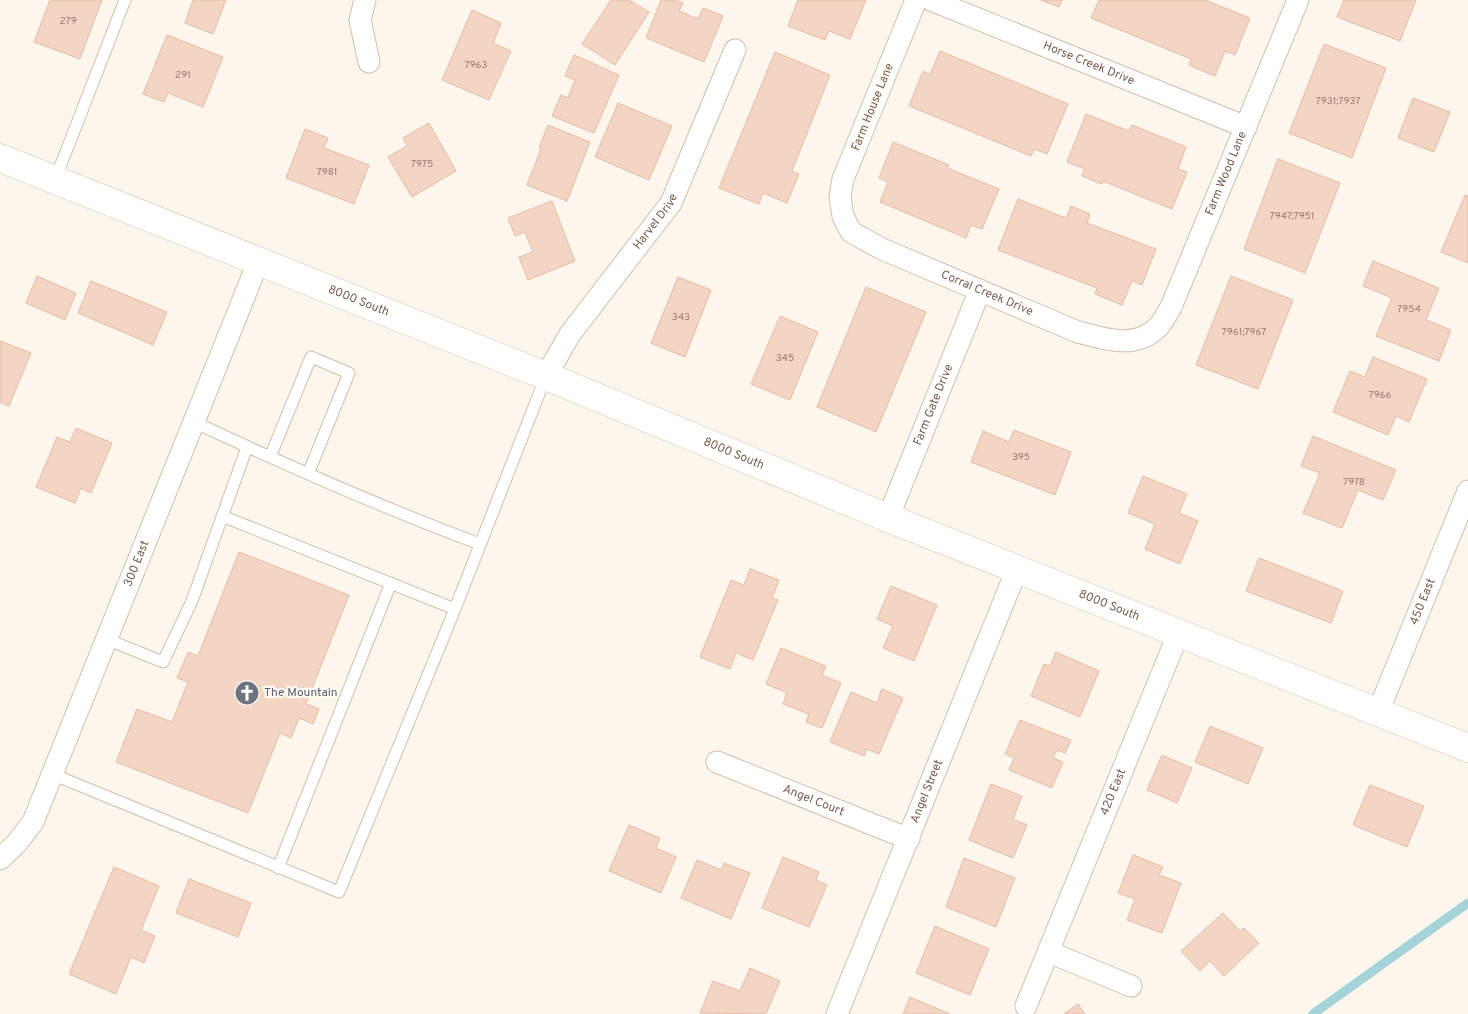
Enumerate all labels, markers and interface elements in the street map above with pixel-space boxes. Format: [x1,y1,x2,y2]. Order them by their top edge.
house number: 279 [59,15,77,28]
street label: Horse Creek Drive [1040,38,1137,89]
house number: 7963 [464,59,488,72]
street label: Farm House Lane [848,61,898,153]
house number: 291 [175,69,191,82]
house number: 7931;7937 [1315,95,1361,108]
street label: Farm Wood Lane [1202,129,1251,218]
house number: 7975 [411,158,433,171]
house number: 7981 [316,166,338,179]
street label: Harvel Drive [630,191,682,253]
house number: 7947;7951 [1269,210,1315,223]
street label: Corral Creek Drive [938,267,1036,320]
street label: 8000 South [326,282,391,321]
house number: 7954 [1397,303,1421,316]
house number: 343 [672,311,690,324]
house number: 7961;7967 [1222,326,1266,339]
house number: 345 [776,352,794,365]
street label: Farm Gate Drive [910,362,957,448]
house number: 7966 [1368,389,1392,402]
street label: 8000 South [701,434,766,474]
house number: 395 [1012,451,1030,464]
house number: 7978 [1343,476,1365,489]
street label: 300 East [120,538,153,589]
street label: 450 East [1406,576,1440,627]
street label: 8000 South [1076,586,1142,625]
church icon: The Mountain [234,680,260,706]
place label: The Mountain [264,685,338,701]
street label: Angel Street [907,757,947,826]
street label: 420 East [1097,767,1130,818]
street label: Angel Court [780,781,847,820]

